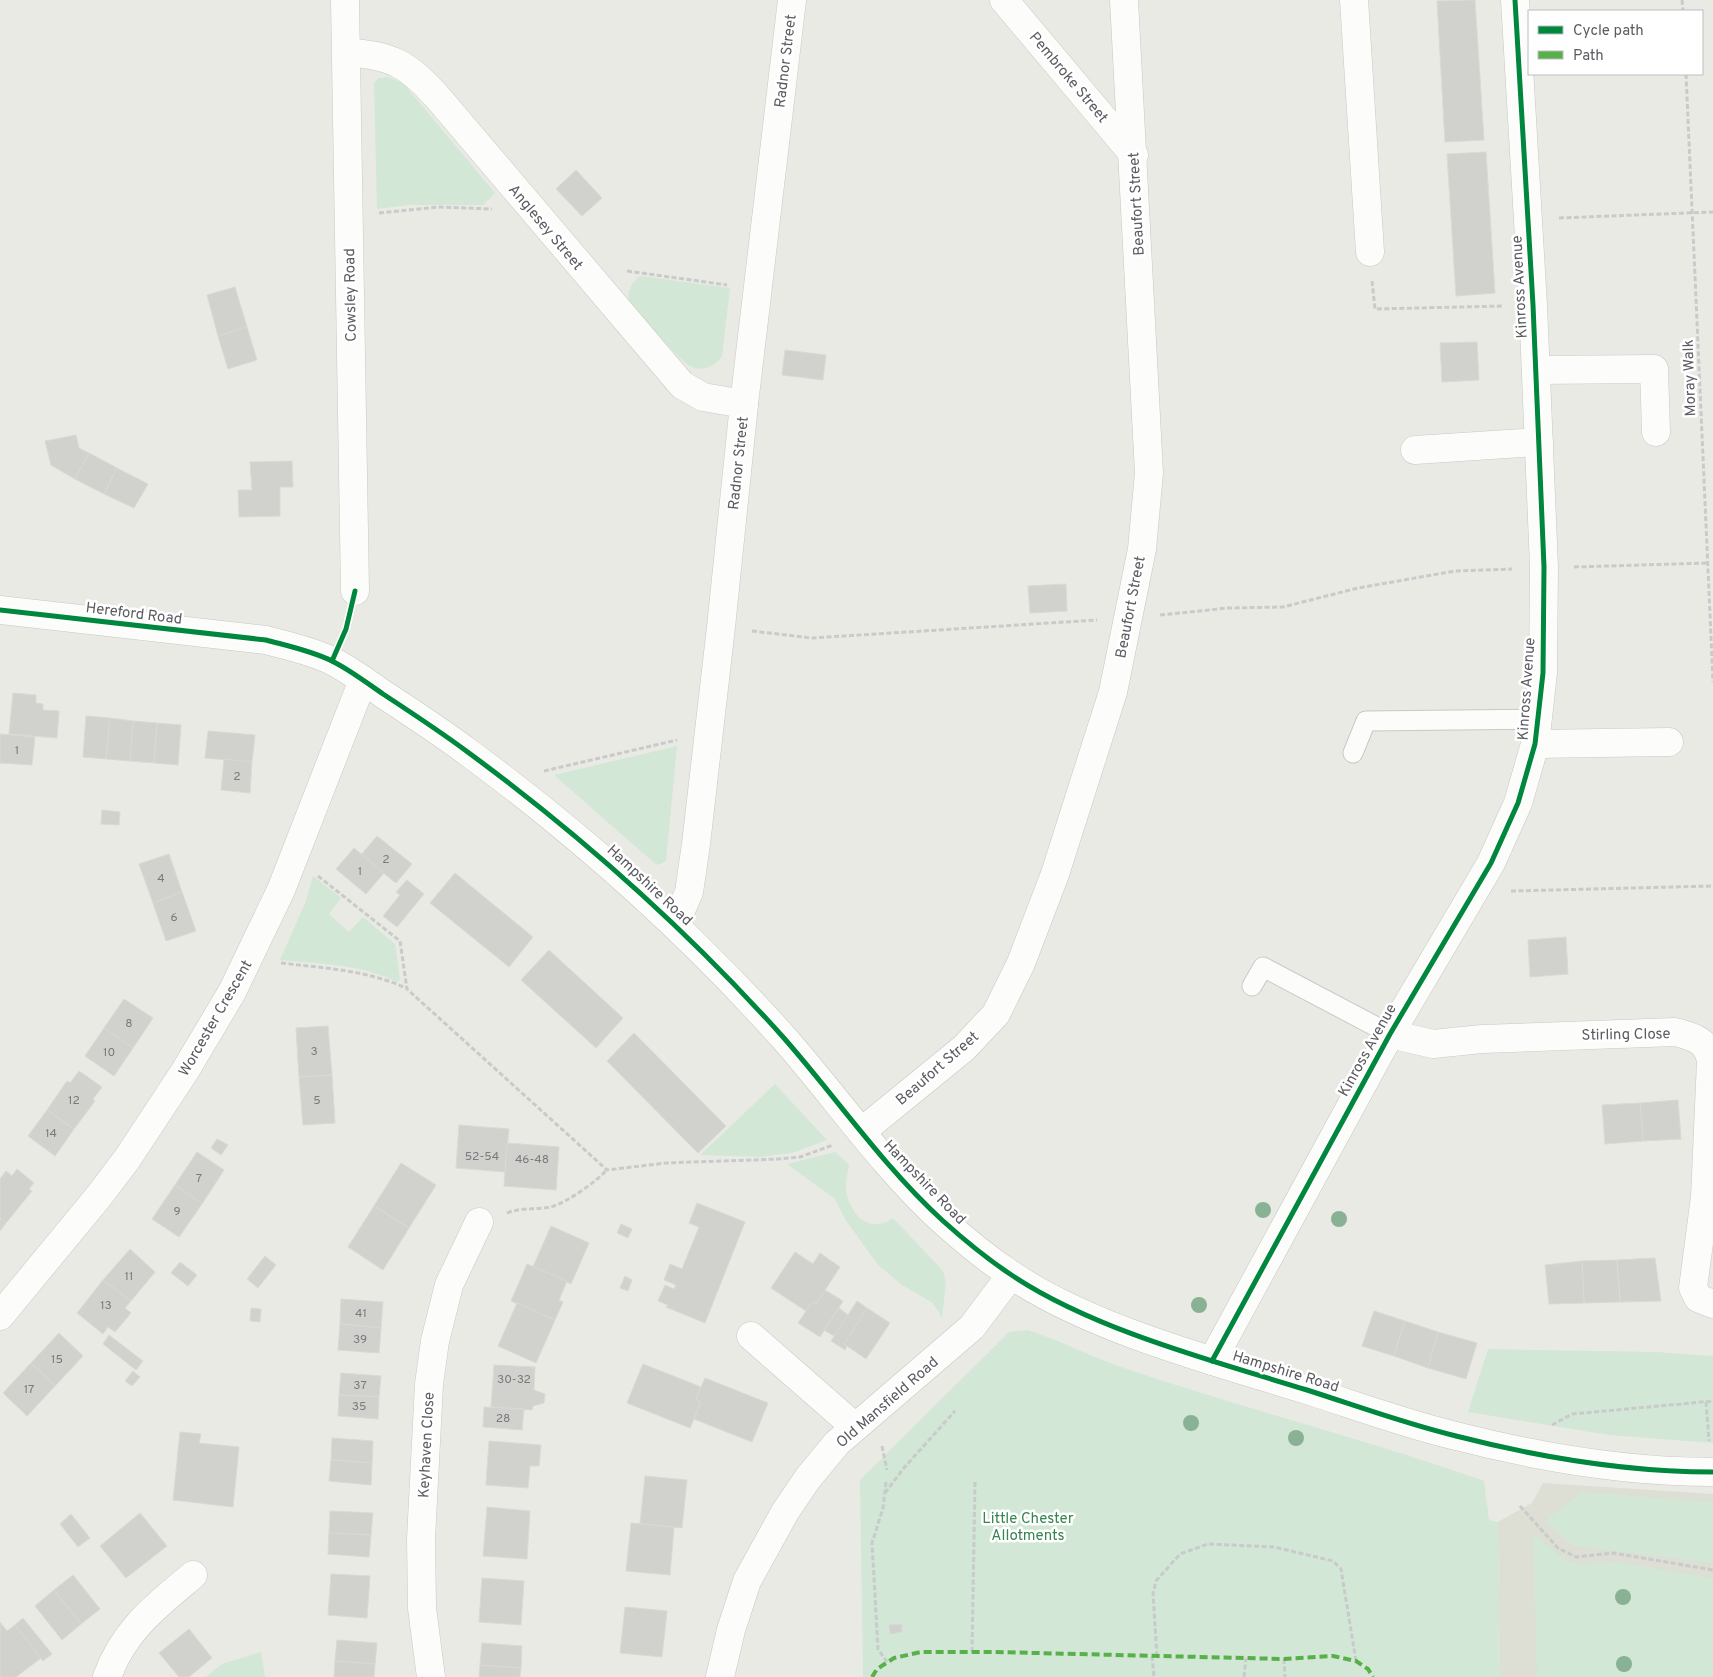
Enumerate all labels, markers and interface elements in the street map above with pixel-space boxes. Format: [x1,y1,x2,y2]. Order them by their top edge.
legend [1528,10,1703,75]
street label: Radnor Street [771,13,802,109]
text: Cycle path [1573,22,1644,41]
street label: Pembroke Street [1024,29,1111,127]
text: Path [1573,47,1604,66]
street label: Beaufort Street [1125,152,1150,256]
street label: Anglesey Street [503,181,586,275]
street label: Kinross Avenue [1508,235,1533,339]
street label: Cowsley Road [341,248,362,342]
street label: Moray Walk [1680,339,1701,417]
street label: Radnor Street [725,415,754,511]
street label: Beaufort Street [1112,555,1151,660]
street label: Hereford Road [84,599,183,630]
street label: Kinross Avenue [1514,637,1541,741]
house number: 1 [15,743,19,759]
house number: 2 [233,769,241,785]
street label: Hampshire Road [602,841,696,931]
house number: 2 [382,852,390,868]
house number: 1 [358,864,362,880]
house number: 4 [157,871,165,887]
house number: 6 [170,910,178,926]
street label: Worcester Crescent [175,957,257,1080]
street label: Kinross Avenue [1335,1001,1402,1100]
house number: 8 [125,1016,133,1032]
street label: Stirling Close [1581,1025,1671,1046]
street label: Beaufort Street [893,1028,983,1110]
house number: 3 [310,1044,318,1060]
house number: 10 [103,1045,115,1061]
house number: 12 [68,1093,80,1109]
house number: 5 [313,1093,321,1109]
house number: 14 [45,1126,57,1142]
street label: Hampshire Road [879,1137,969,1229]
house number: 52-54 [465,1149,499,1165]
house number: 46-48 [515,1152,549,1168]
house number: 7 [196,1171,202,1187]
house number: 9 [173,1204,181,1220]
house number: 11 [125,1269,133,1285]
house number: 13 [100,1298,112,1314]
house number: 41 [355,1306,367,1322]
house number: 39 [353,1332,367,1348]
street label: Hampshire Road [1230,1347,1341,1398]
house number: 15 [51,1352,63,1368]
street label: Old Mansfield Road [833,1354,943,1453]
house number: 30-32 [497,1372,531,1388]
house number: 37 [353,1378,367,1394]
house number: 17 [24,1382,34,1398]
street label: Keyhaven Close [415,1392,440,1499]
house number: 35 [352,1399,366,1415]
house number: 28 [496,1411,510,1427]
park label: Little Chester Allotments [982,1510,1074,1546]

